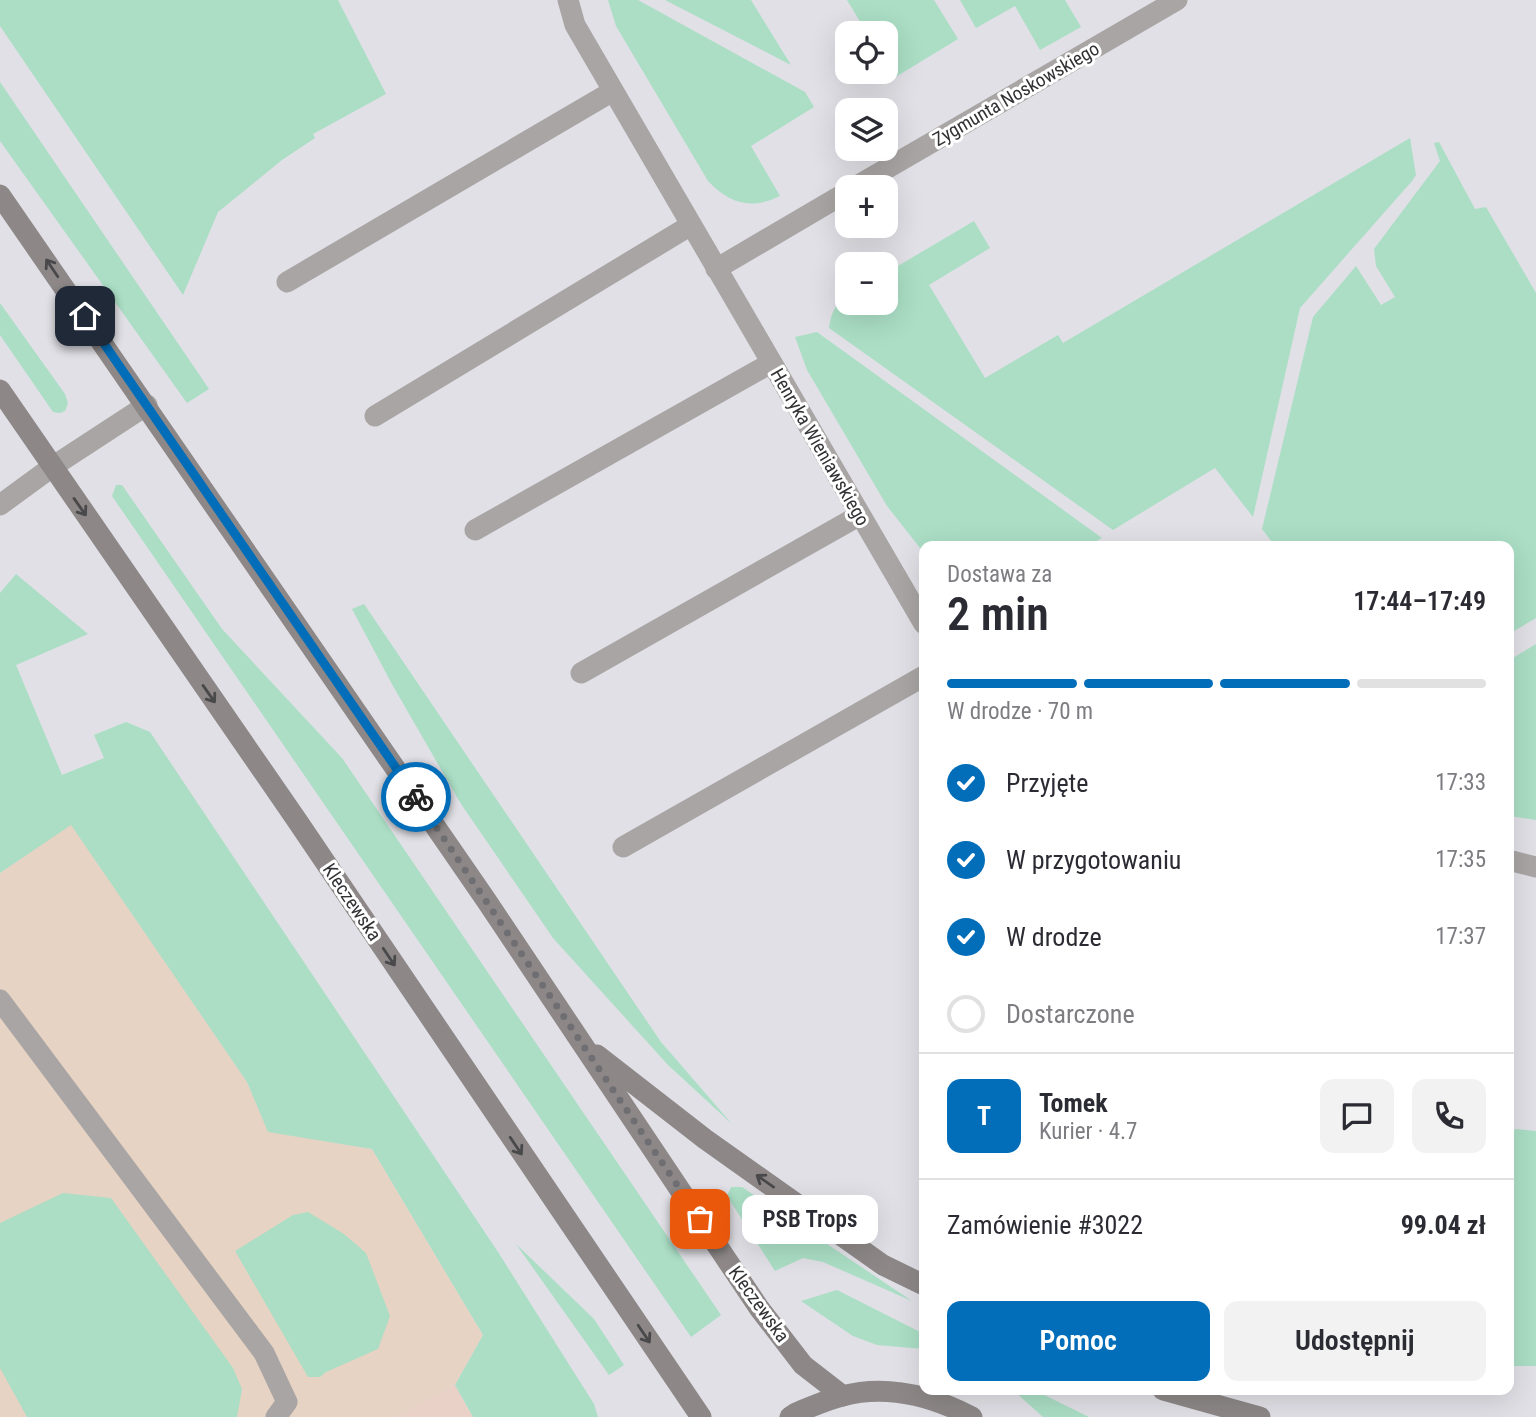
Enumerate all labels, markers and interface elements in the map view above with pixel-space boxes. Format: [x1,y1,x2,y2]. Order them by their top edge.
map controls [835,21,898,315]
button: locate [835,21,898,84]
street label: Zygmunta Noskowskiego [929,37,1103,151]
button: layers [835,98,898,161]
button: + [835,175,898,238]
button: − [835,252,898,315]
one-way arrow [45,259,60,278]
pin [55,286,115,346]
icon: home [66,297,104,335]
street label: Henryka Wieniawskiego [766,364,874,530]
one-way arrow [73,497,87,516]
text: Dostawa za [947,561,1052,588]
text: 17:44–17:49 [1353,586,1486,616]
text: 2 min [947,587,1049,641]
one-way arrow [202,684,216,703]
text: W drodze · 70 m [947,698,1093,725]
courier [381,762,451,832]
icon: check [947,764,985,802]
text: Przyjęte [1006,768,1088,798]
text: 17:33 [1435,769,1486,796]
icon: bike [397,778,435,816]
icon: check [947,841,985,879]
text: W przygotowaniu [1006,845,1181,875]
text: 17:35 [1435,846,1486,873]
street label: Kleczewska [318,859,386,945]
icon: check [947,918,985,956]
text: W drodze [1006,922,1102,952]
text: 17:37 [1435,923,1486,950]
one-way arrow [382,947,396,966]
text: Dostarczone [1006,999,1135,1029]
button: chat [1320,1079,1394,1153]
button: phone [1412,1079,1486,1153]
text: Tomek [1039,1088,1108,1118]
text: T [977,1101,991,1131]
text: Kurier · 4.7 [1039,1118,1137,1145]
one-way arrow [509,1136,523,1155]
one-way arrow [755,1174,775,1188]
pin [670,1189,730,1249]
callout: PSB Trops [742,1194,878,1244]
icon: bag [681,1200,719,1238]
text: PSB Trops [763,1206,857,1233]
text: Zamówienie #3022 [947,1210,1143,1240]
text: 99.04 zł [1401,1210,1486,1240]
street label: Kleczewska [724,1262,794,1346]
button: Pomoc [947,1301,1210,1381]
button: Udostępnij [1224,1301,1486,1381]
one-way arrow [637,1324,651,1343]

